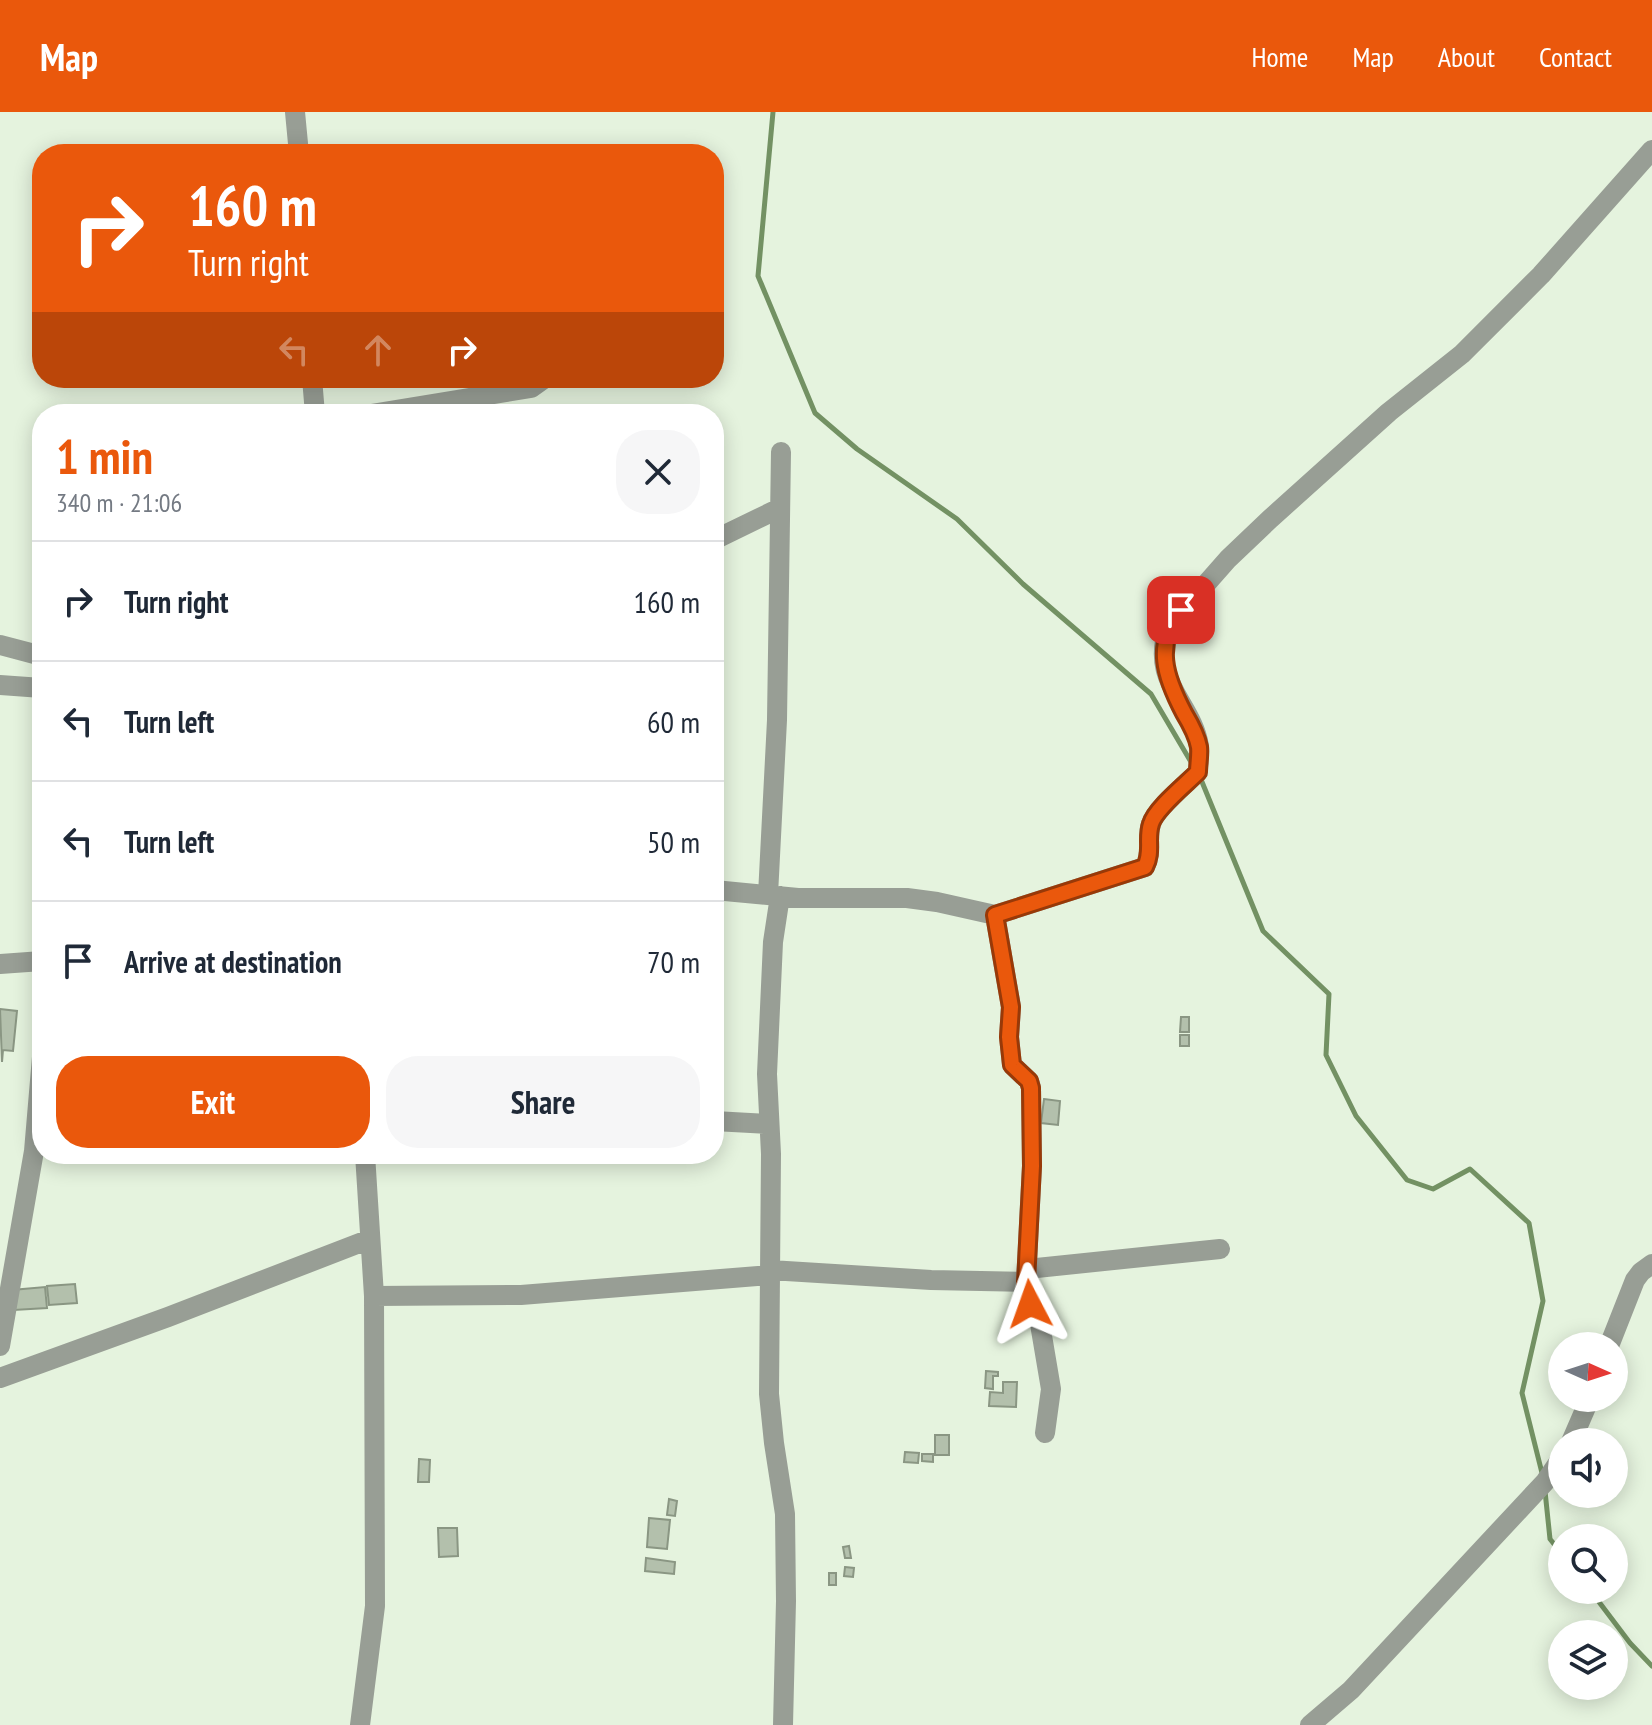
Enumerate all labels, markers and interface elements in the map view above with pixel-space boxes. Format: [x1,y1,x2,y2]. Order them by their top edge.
text: Map [40,32,98,81]
text: Home [1252,38,1308,75]
text: Map [1352,38,1394,75]
text: About [1438,38,1495,75]
text: Contact [1539,38,1612,75]
text: 160 m [188,169,317,241]
icon: right [56,176,160,280]
text: Turn right [188,239,309,286]
icon: left [272,328,316,372]
icon: ahead [356,328,400,372]
icon: right [440,328,484,372]
text: 1 min [56,425,153,487]
button: close [616,430,700,514]
text: 340 m · 21:06 [56,486,182,519]
pin [1147,576,1215,644]
icon: right [56,579,100,623]
text: Turn right [124,582,228,621]
text: 160 m [634,582,700,621]
icon: arrive [1159,588,1203,632]
icon: left [56,699,100,743]
text: Turn left [124,702,214,741]
text: 60 m [647,702,700,741]
icon: left [56,819,100,863]
text: Turn left [124,822,214,861]
text: 50 m [647,822,700,861]
icon: arrive [56,939,100,983]
text: Arrive at destination [124,942,342,981]
text: 70 m [647,942,700,981]
button: Exit [56,1056,370,1148]
button: Share [386,1056,700,1148]
position arrow [988,1262,1072,1346]
north arrow [1548,1332,1628,1412]
map controls [1548,1332,1628,1700]
button: sound [1548,1428,1628,1508]
button: search [1548,1524,1628,1604]
button: layers [1548,1620,1628,1700]

